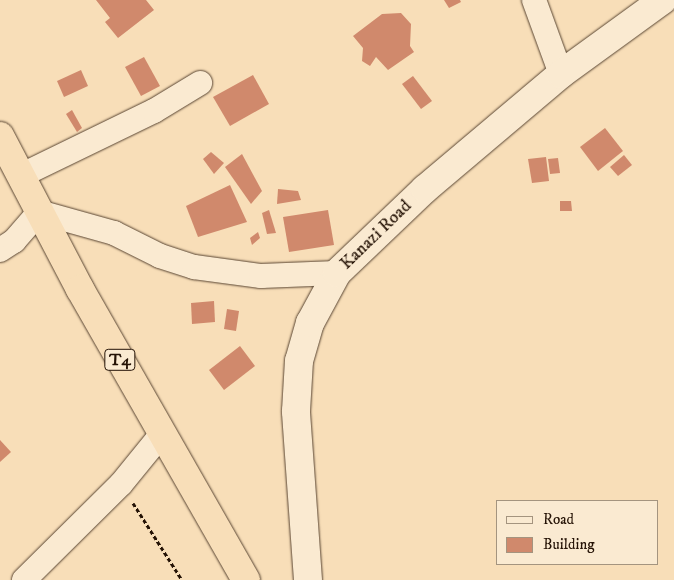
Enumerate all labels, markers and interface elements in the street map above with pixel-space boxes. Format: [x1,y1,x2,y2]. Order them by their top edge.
street label: Kanazi Road [336,196,416,274]
road number: T4 [104,346,136,374]
legend [497,500,659,565]
text: Road [543,510,574,529]
text: Building [543,535,595,554]

